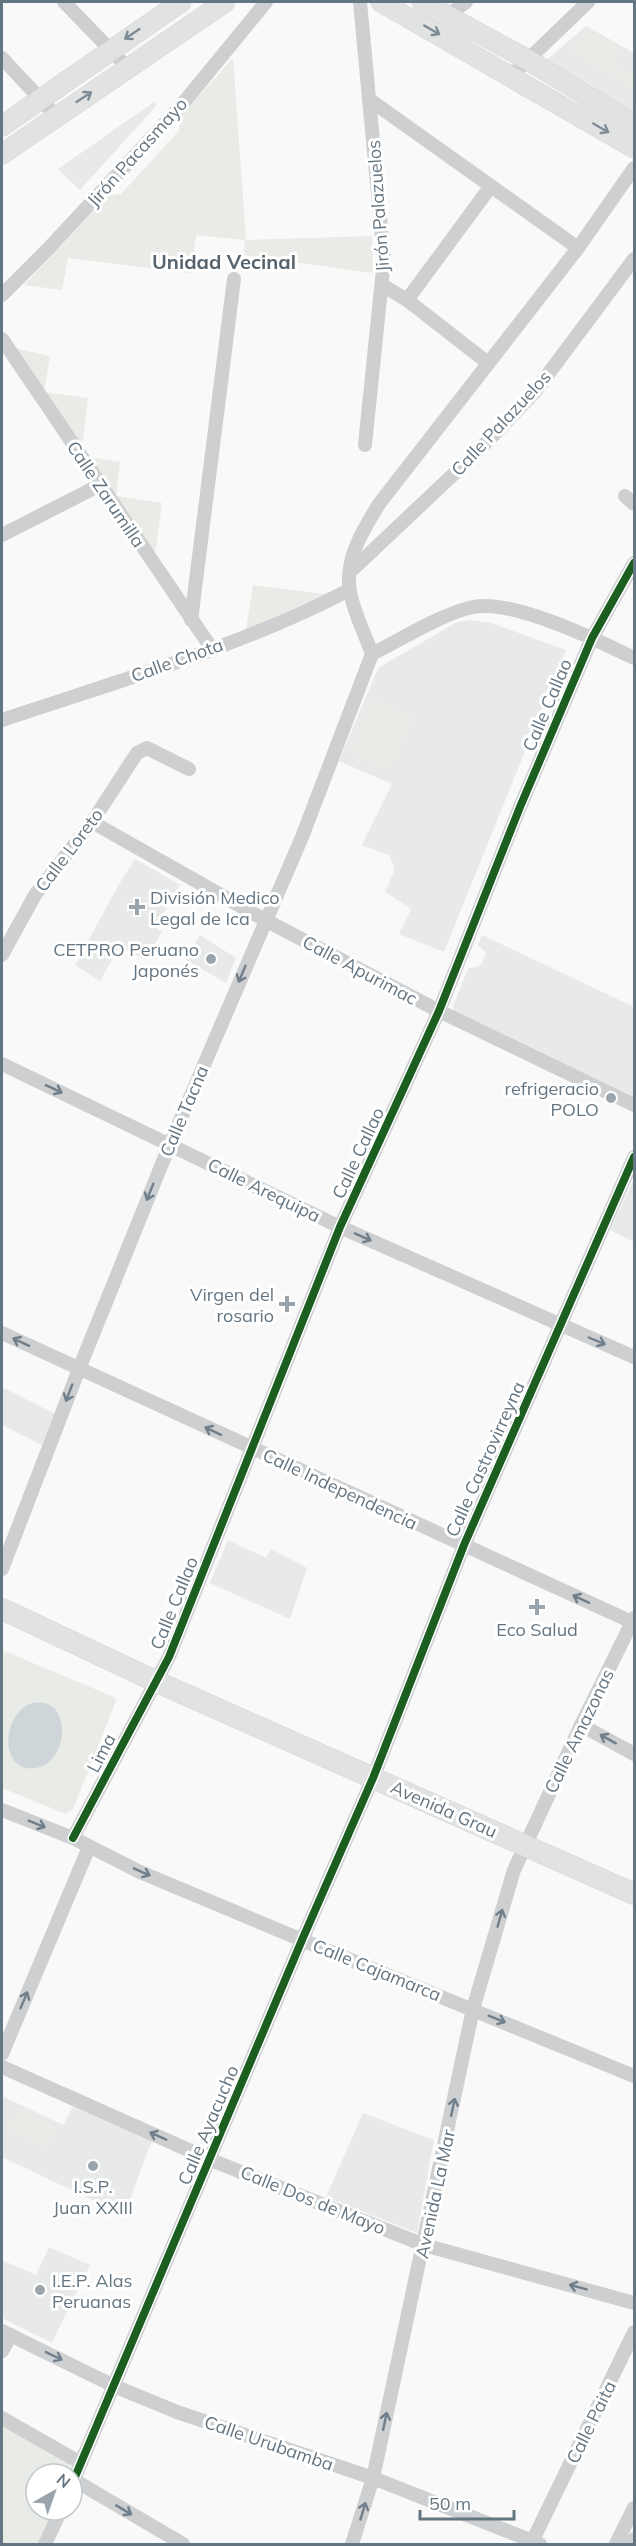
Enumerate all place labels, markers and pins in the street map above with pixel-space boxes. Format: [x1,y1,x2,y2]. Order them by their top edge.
place label: División Medico Legal de Ica [150,886,280,930]
marker: División Medico Legal de Ica [128,898,146,916]
place label: CETPRO Peruano Japonés [53,938,199,982]
marker: CETPRO Peruano Japonés [204,952,218,966]
place label: refrigeracio POLO [505,1077,599,1121]
marker: refrigeracio POLO [604,1091,618,1105]
place label: Virgen del rosario [190,1283,274,1327]
marker: Virgen del rosario [278,1295,296,1313]
marker: Eco Salud [528,1598,546,1616]
place label: Eco Salud [496,1618,578,1641]
marker: I.S.P. Juan XXIII [86,2159,100,2173]
place label: I.S.P. Juan XXIII [53,2175,133,2219]
place label: I.E.P. Alas Peruanas [52,2269,133,2313]
marker: I.E.P. Alas Peruanas [33,2283,47,2297]

